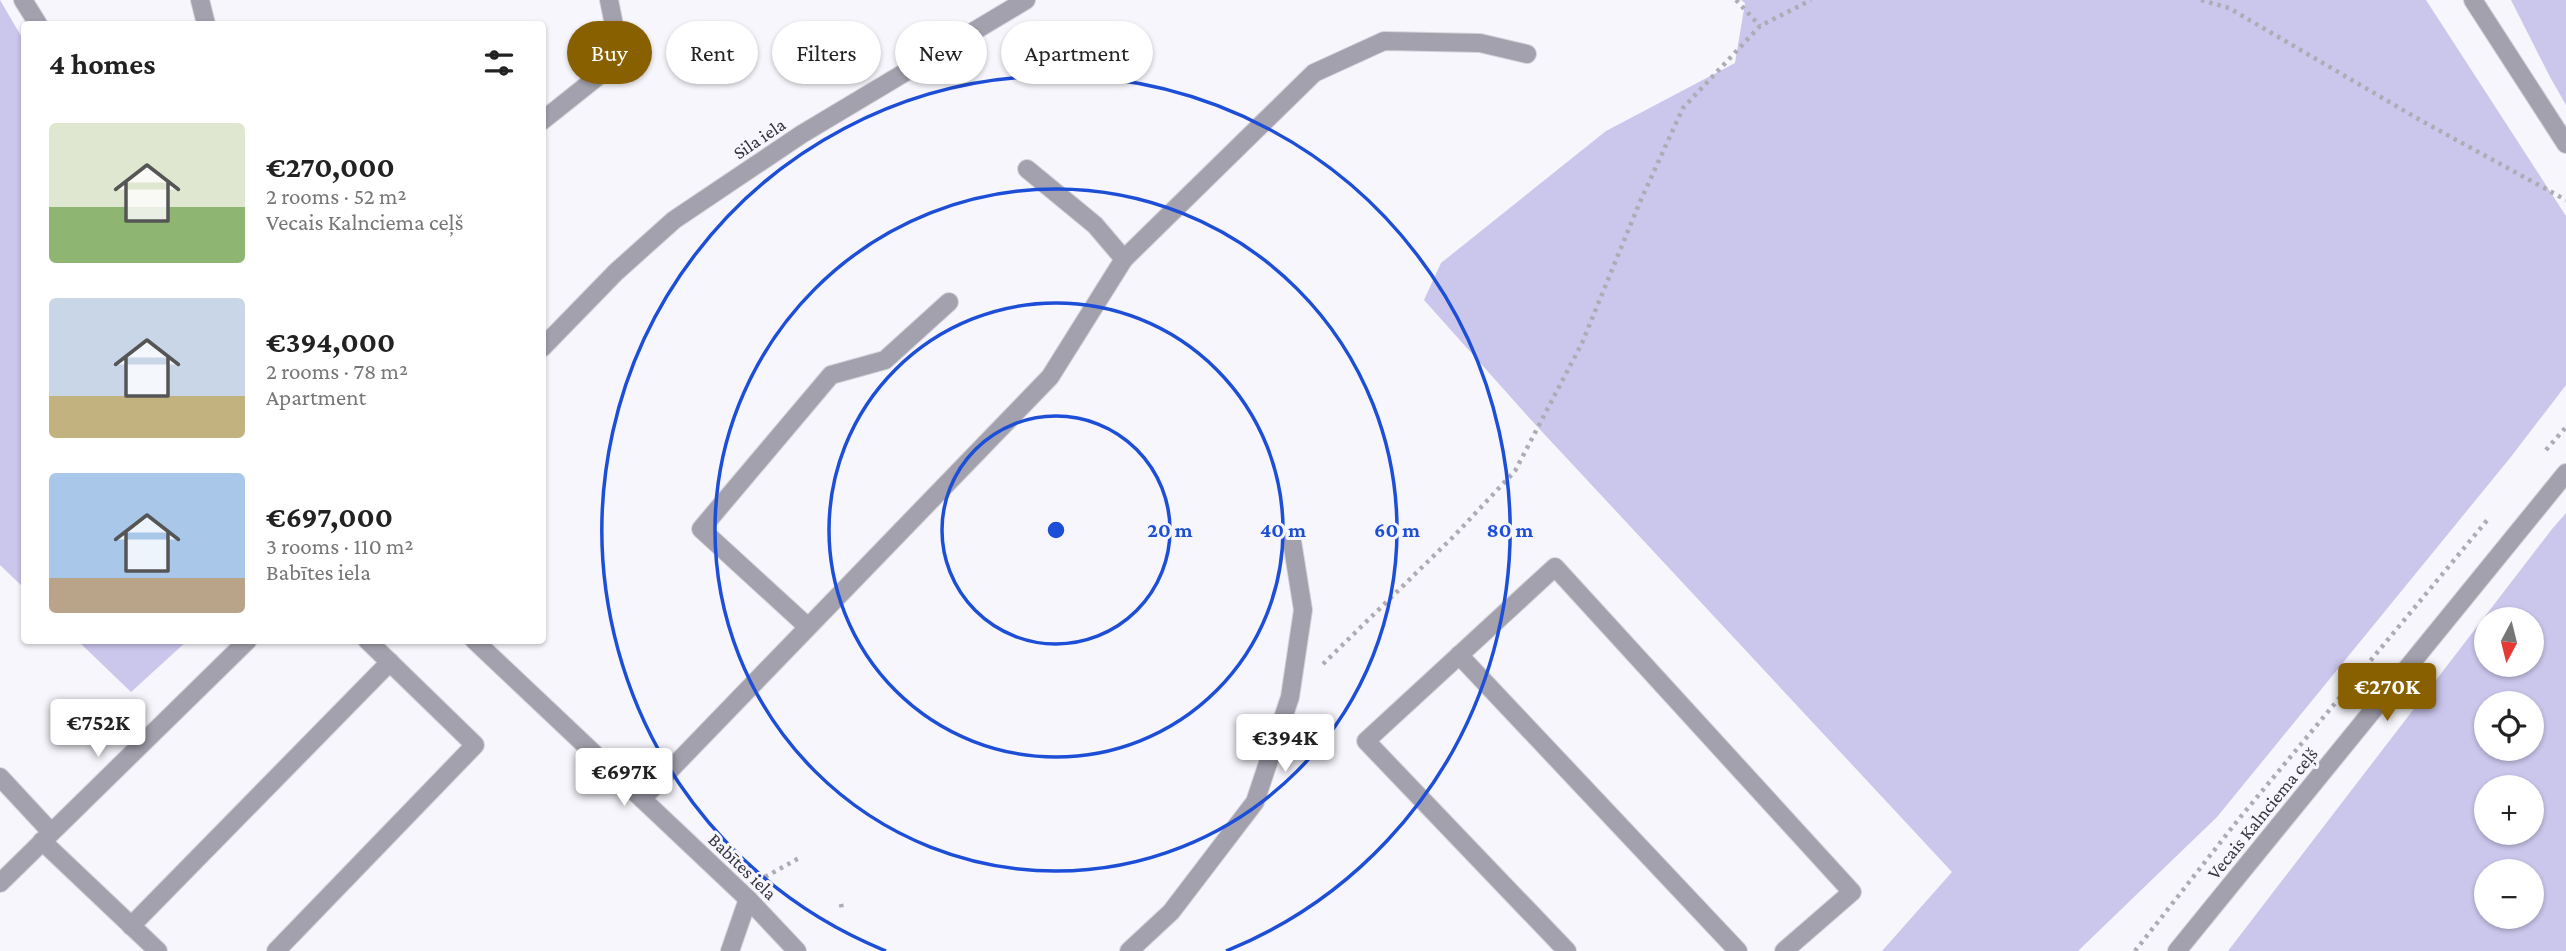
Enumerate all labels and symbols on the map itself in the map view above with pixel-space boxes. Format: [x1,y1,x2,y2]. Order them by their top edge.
street label: Sila iela [729,113,789,163]
centre of rings [1044,518,1068,542]
text: 20 m [1147,518,1193,542]
text: 40 m [1260,518,1306,542]
text: 60 m [1374,518,1420,542]
text: 80 m [1487,518,1534,542]
north arrow [2474,607,2544,677]
pin: €270K [2338,664,2436,723]
pin: €752K [49,700,147,759]
pin: €394K [1236,714,1334,774]
street label: Vecais Kalnciema ceļš [2203,743,2323,885]
pin: €697K [575,748,673,808]
street label: Babītes iela [704,829,781,904]

